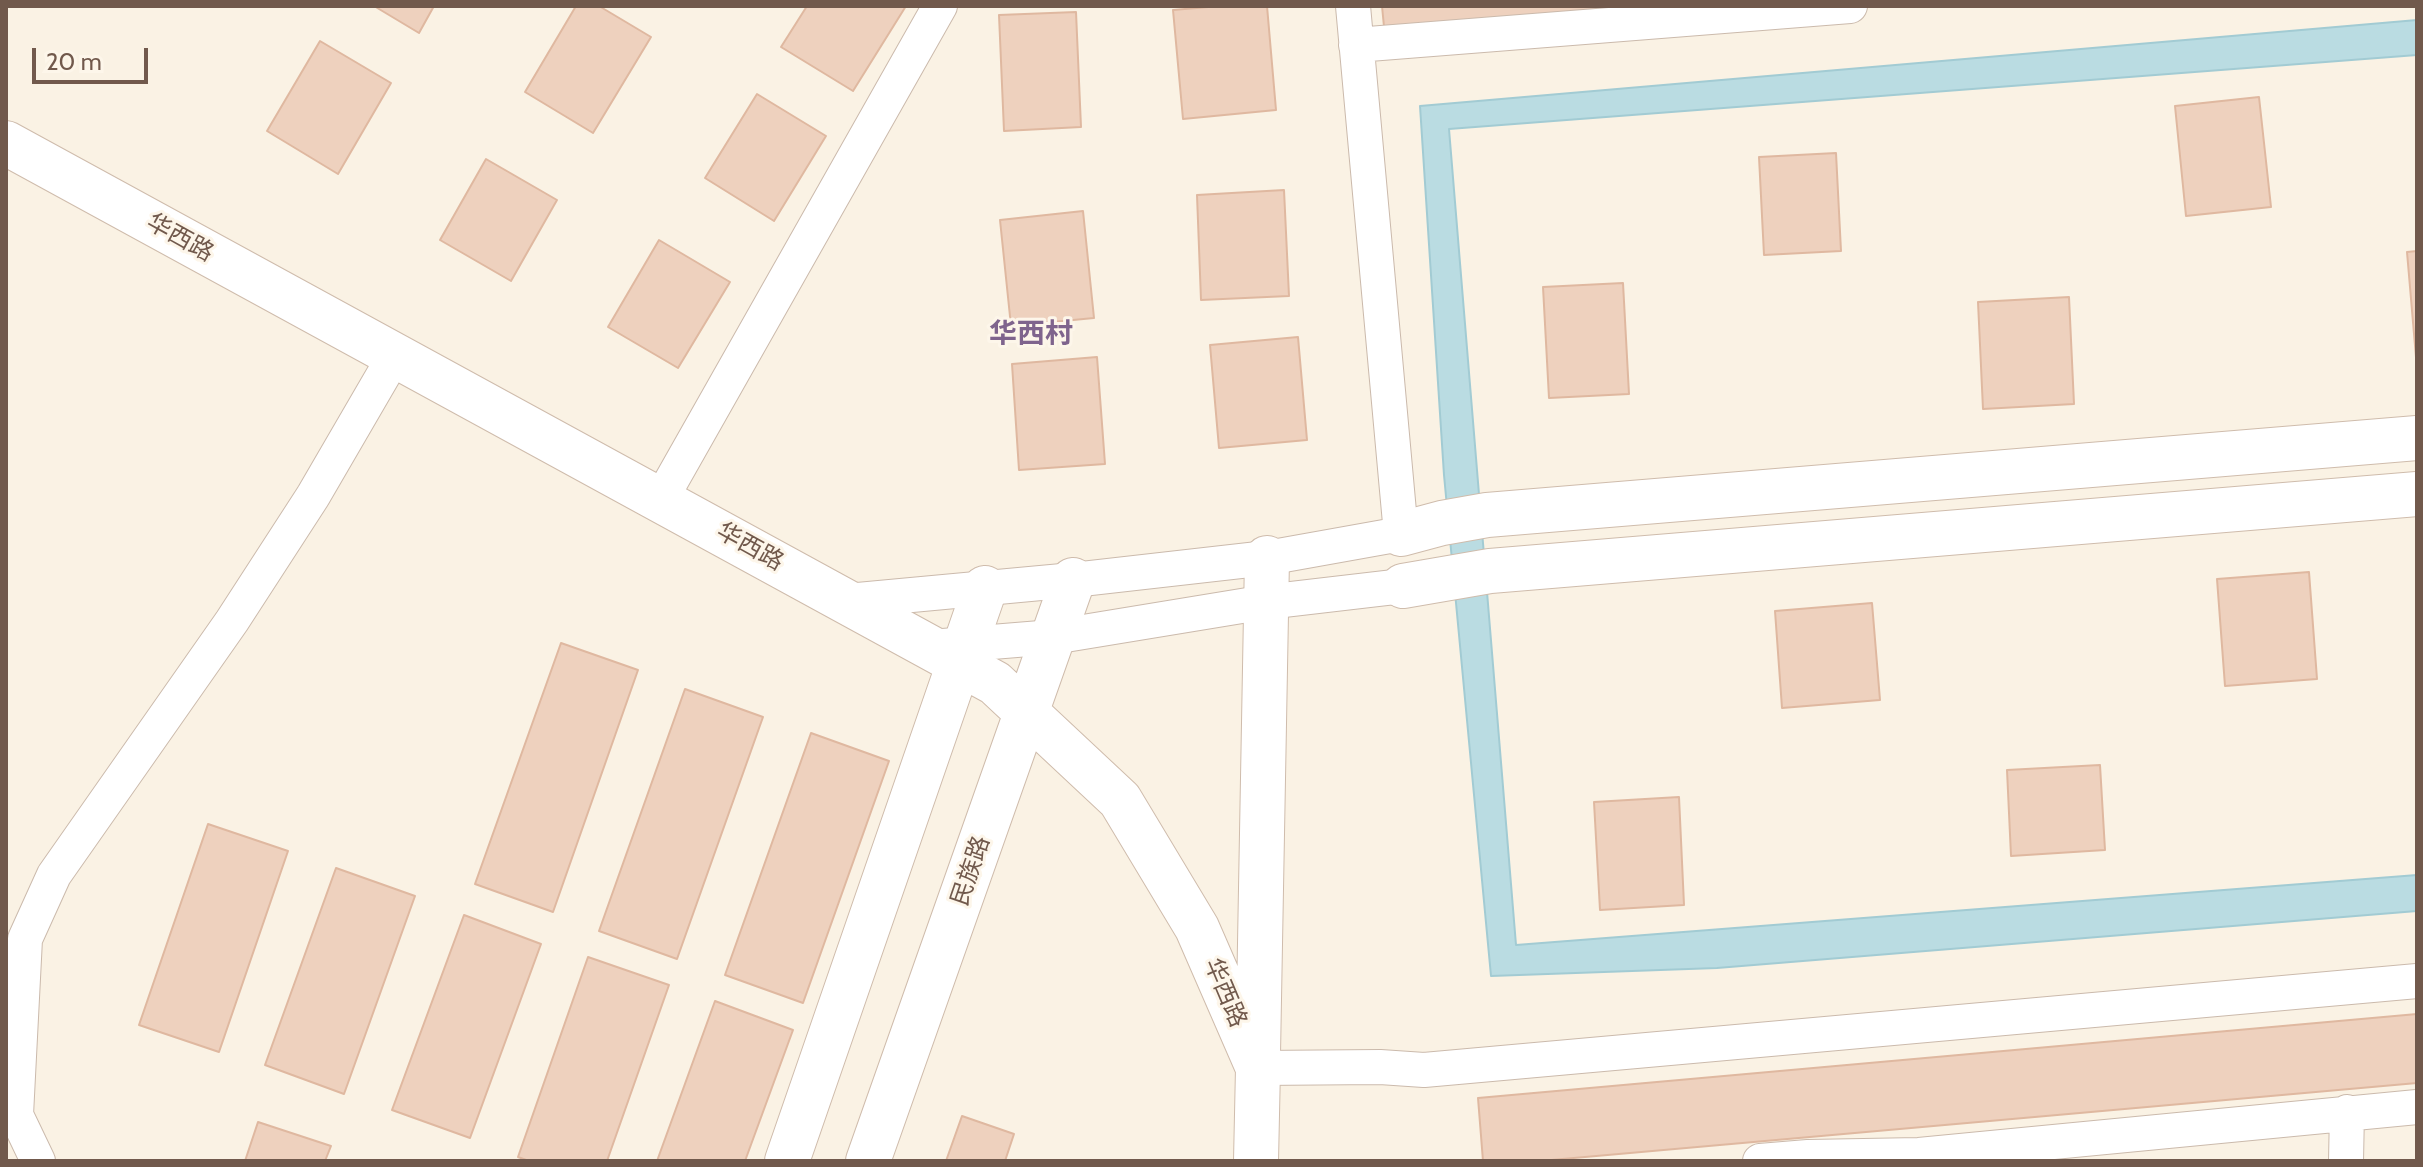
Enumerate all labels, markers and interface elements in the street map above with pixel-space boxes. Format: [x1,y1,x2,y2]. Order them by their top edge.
scale bar [36,32,152,82]
text: 20 m [46,47,102,76]
street label: 华西路 [142,208,218,268]
district label: 华西村 [989,318,1073,352]
street label: 华西路 [712,517,788,577]
street label: 民族路 [946,832,996,910]
street label: 华西路 [1198,954,1252,1032]

